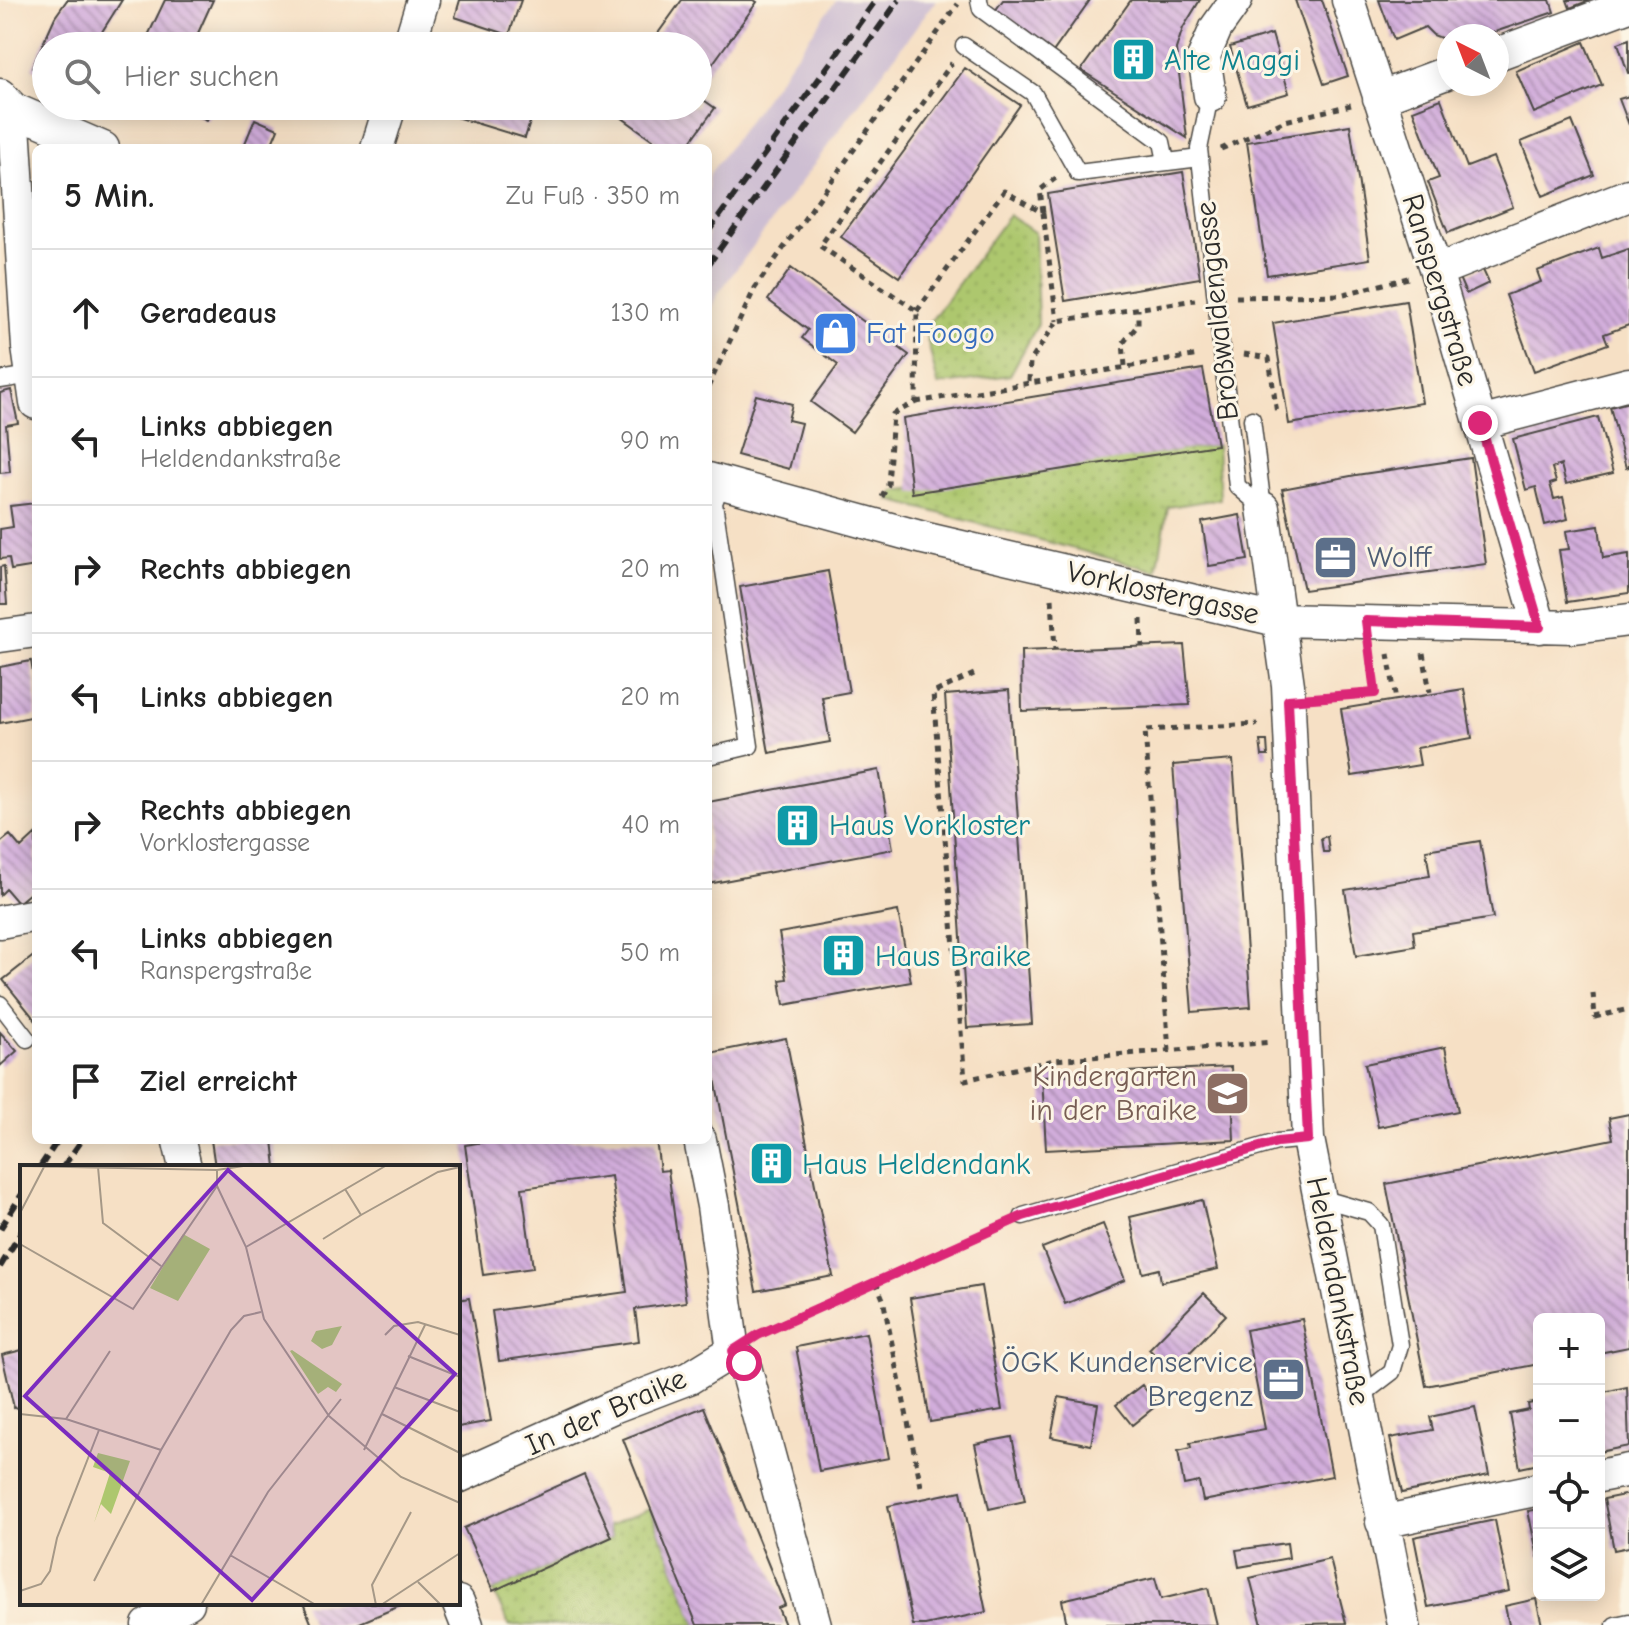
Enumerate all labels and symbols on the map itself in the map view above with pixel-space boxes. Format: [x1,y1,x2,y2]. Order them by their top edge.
north arrow [1437,24,1509,96]
building icon: Alte Maggi [1109,36,1157,84]
place label: Alte Maggi [1164,43,1300,78]
street label: Ranspergstraße [1394,190,1486,390]
street label: Broßwaldengasse [1188,200,1246,422]
shop icon: Fat Foogo [811,309,859,357]
place label: Fat Foogo [866,316,995,351]
route end [1462,405,1498,441]
office icon: Wolff [1312,533,1360,581]
place label: Wolff [1367,540,1433,575]
street label: Vorklostergasse [1063,554,1263,632]
building icon: Haus Vorkloster [774,801,822,849]
place label: Haus Vorkloster [829,808,1030,843]
building icon: Haus Braike [820,932,868,980]
place label: Haus Braike [875,939,1031,974]
place label: Kindergarten in der Braike [1030,1059,1197,1128]
school or university icon: Kindergarten in der Braike [1204,1069,1252,1117]
building icon: Haus Heldendank [747,1140,795,1188]
place label: Haus Heldendank [802,1147,1031,1182]
inset map [20,1165,460,1605]
street label: Heldendankstraße [1299,1174,1377,1408]
route start [726,1345,762,1381]
place label: ÖGK Kundenservice Bregenz [1001,1345,1253,1414]
office icon: ÖGK Kundenservice Bregenz [1260,1355,1308,1403]
street label: In der Braike [520,1361,692,1463]

